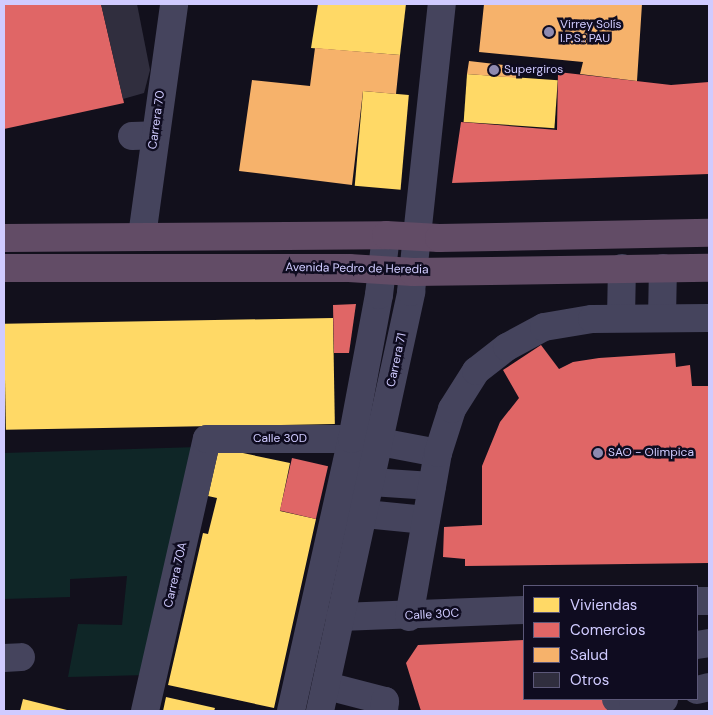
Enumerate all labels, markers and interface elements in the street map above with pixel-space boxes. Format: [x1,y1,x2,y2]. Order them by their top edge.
place label: Virrey Solís I.P.S.: PAU [560,18,621,46]
marker: Virrey Solís I.P.S.: PAU [542,25,556,39]
place label: Supergiros [504,63,563,77]
marker: Supergiros [488,64,500,76]
street label: Carrera 70 [146,90,168,150]
street label: Avenida Pedro de Heredia [285,261,429,277]
street label: Carrera 71 [384,332,410,388]
street label: Calle 30D [253,432,307,446]
place label: SAO - Olimpica [608,446,694,460]
marker: SAO - Olimpica [592,447,604,459]
street label: Carrera 70A [161,541,191,609]
legend [523,585,698,700]
text: Viviendas [570,595,637,615]
street label: Calle 30C [404,606,460,624]
text: Comercios [570,620,645,640]
text: Salud [570,645,608,665]
text: Otros [570,670,609,690]

